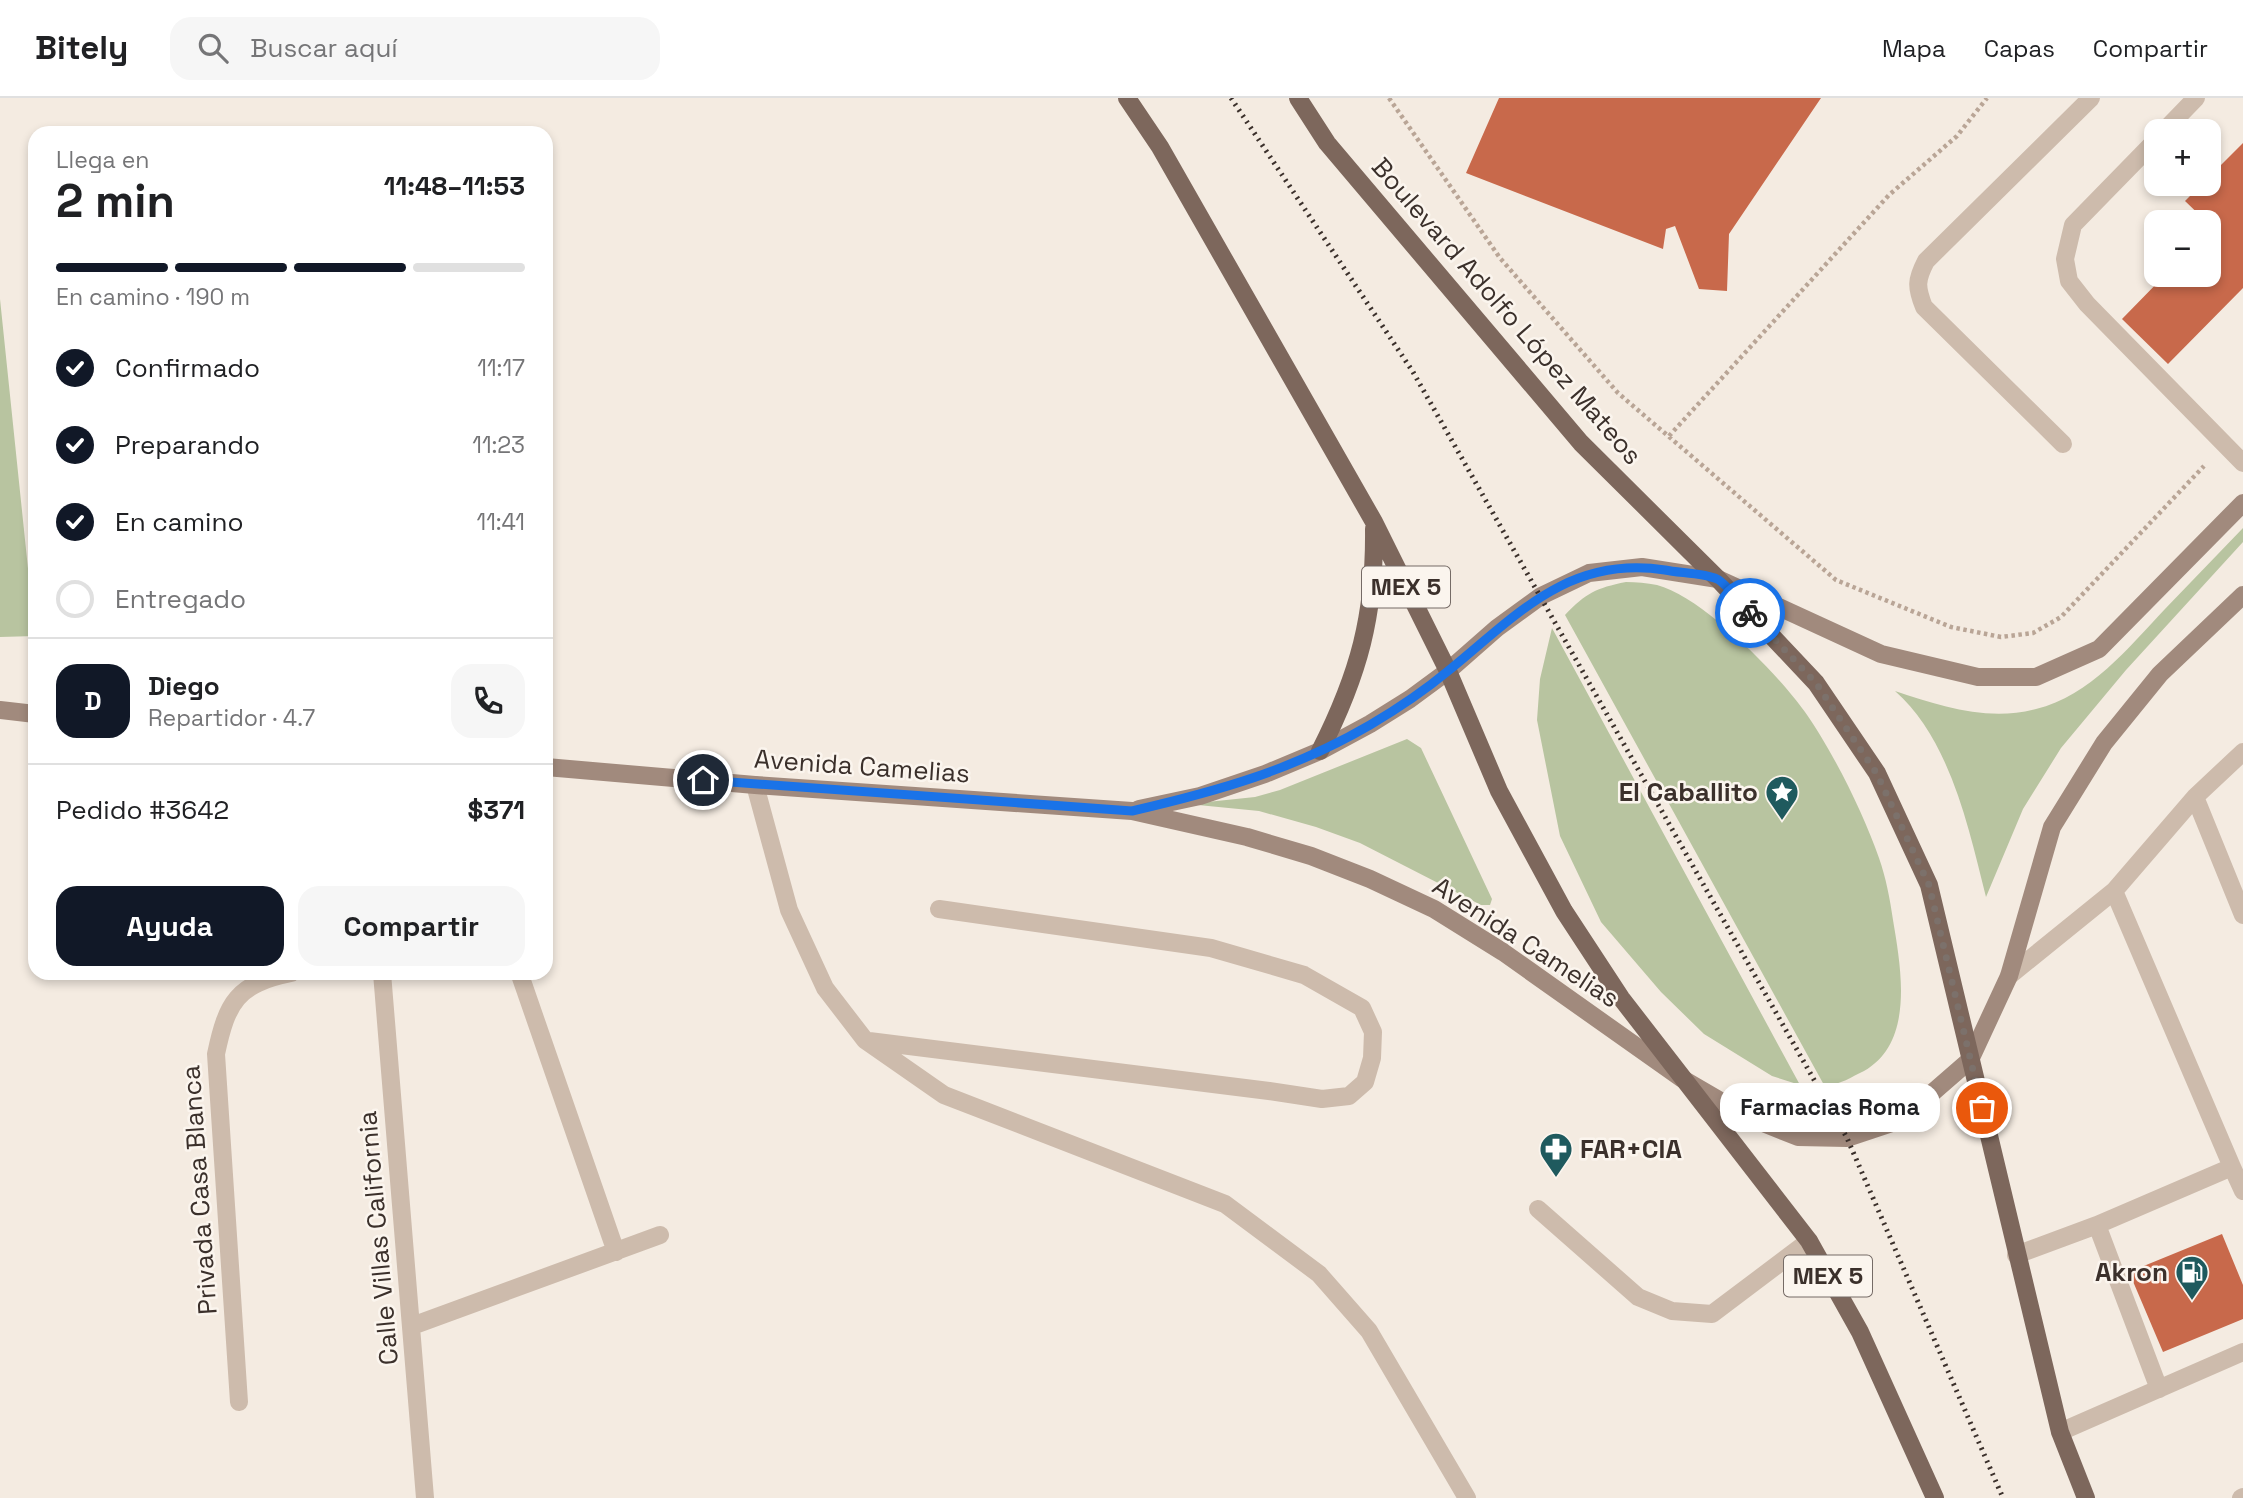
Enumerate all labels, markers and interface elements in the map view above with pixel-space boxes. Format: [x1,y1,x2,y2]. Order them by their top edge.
search box [170,17,660,80]
text: Bitely [35,27,128,69]
icon: search [194,29,232,67]
text: Buscar aquí [250,31,398,65]
text: Mapa [1882,33,1946,64]
text: Capas [1984,33,2055,64]
text: Compartir [2093,33,2208,64]
map controls [2144,119,2221,287]
button: + [2144,119,2221,196]
text: Llega en [56,145,149,175]
street label: Boulevard Adolfo López Mateos [1364,150,1650,472]
text: 11:48–11:53 [384,169,525,203]
text: 2 min [56,172,175,230]
button: − [2144,210,2221,287]
text: En camino · 190 m [56,282,250,312]
icon: check [56,349,94,387]
text: Confirmado [115,351,260,385]
text: 11:17 [477,353,525,383]
icon: check [56,426,94,464]
text: Preparando [115,428,260,462]
text: 11:23 [472,430,525,460]
icon: check [56,503,94,541]
text: En camino [115,505,244,539]
text: 11:41 [477,507,525,537]
road number: MEX 5 [1362,566,1450,608]
courier [1715,578,1785,648]
text: Entregado [115,582,246,616]
icon: bike [1731,594,1769,632]
button: phone [451,664,525,738]
text: Diego [148,669,220,703]
text: D [84,684,102,718]
text: Repartidor · 4.7 [148,703,315,733]
street label: Avenida Camelias [753,742,971,790]
pin [673,750,733,810]
icon: home [684,761,722,799]
place icon: El Caballito [1763,773,1801,822]
place label: El Caballito [1619,775,1758,809]
text: Pedido #3642 [56,793,229,827]
text: $371 [468,793,525,827]
street label: Avenida Camelias [1426,869,1626,1015]
button: Ayuda [56,886,284,966]
button: Compartir [298,886,525,966]
street label: Privada Casa Blanca [173,1064,225,1316]
pin [1952,1078,2012,1138]
callout: Farmacias Roma [1720,1084,1940,1132]
icon: bag [1963,1089,2001,1127]
text: Farmacias Roma [1740,1092,1920,1122]
street label: Calle Villas California [350,1109,406,1366]
pharmacy icon: FAR+CIA [1537,1130,1575,1179]
place label: FAR+CIA [1580,1132,1682,1166]
fuel station icon: Akron [2173,1253,2211,1302]
place label: Akron [2095,1255,2168,1289]
road number: MEX 5 [1784,1256,1872,1296]

